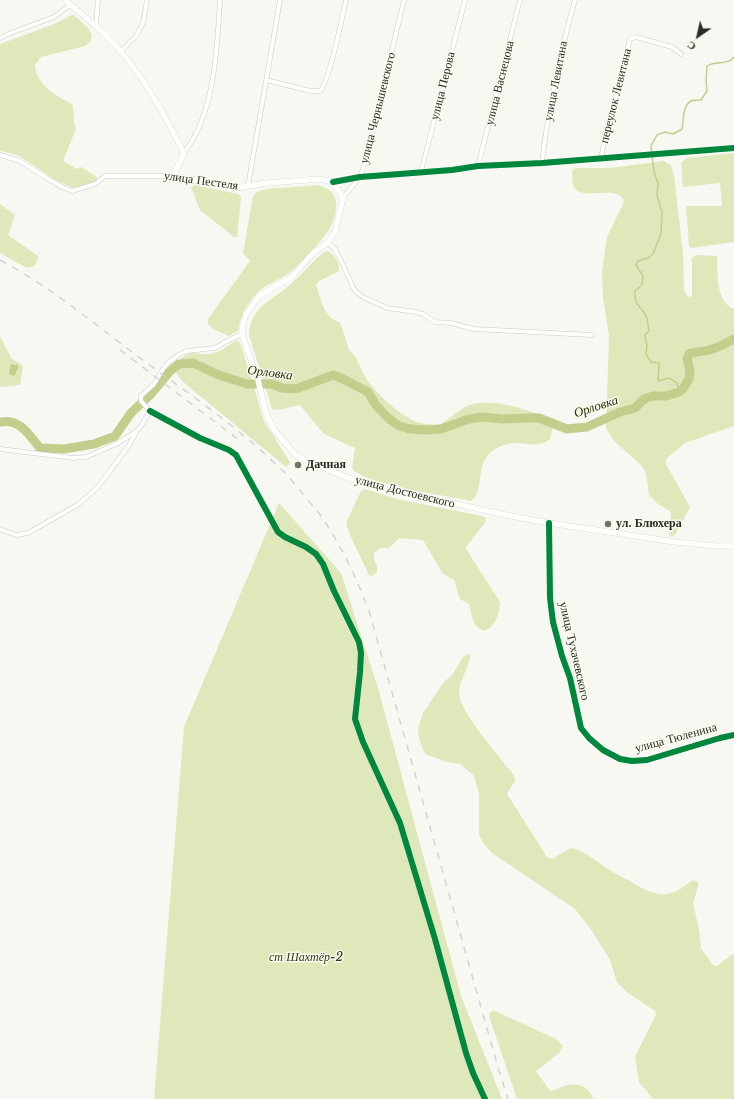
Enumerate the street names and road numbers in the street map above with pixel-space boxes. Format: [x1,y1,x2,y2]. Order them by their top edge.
street label: улица Васнецова [483,39,517,127]
street label: улица Левитана [541,40,571,122]
street label: переулок Левитана [597,47,635,145]
street label: улица Перова [428,50,458,122]
street label: улица Чернышевского [357,51,399,165]
street label: улица Пестеля [163,169,239,193]
street label: улица Достоевского [354,473,456,511]
street label: улица Тухачевского [556,600,592,702]
street label: улица Тюленина [633,720,719,756]

